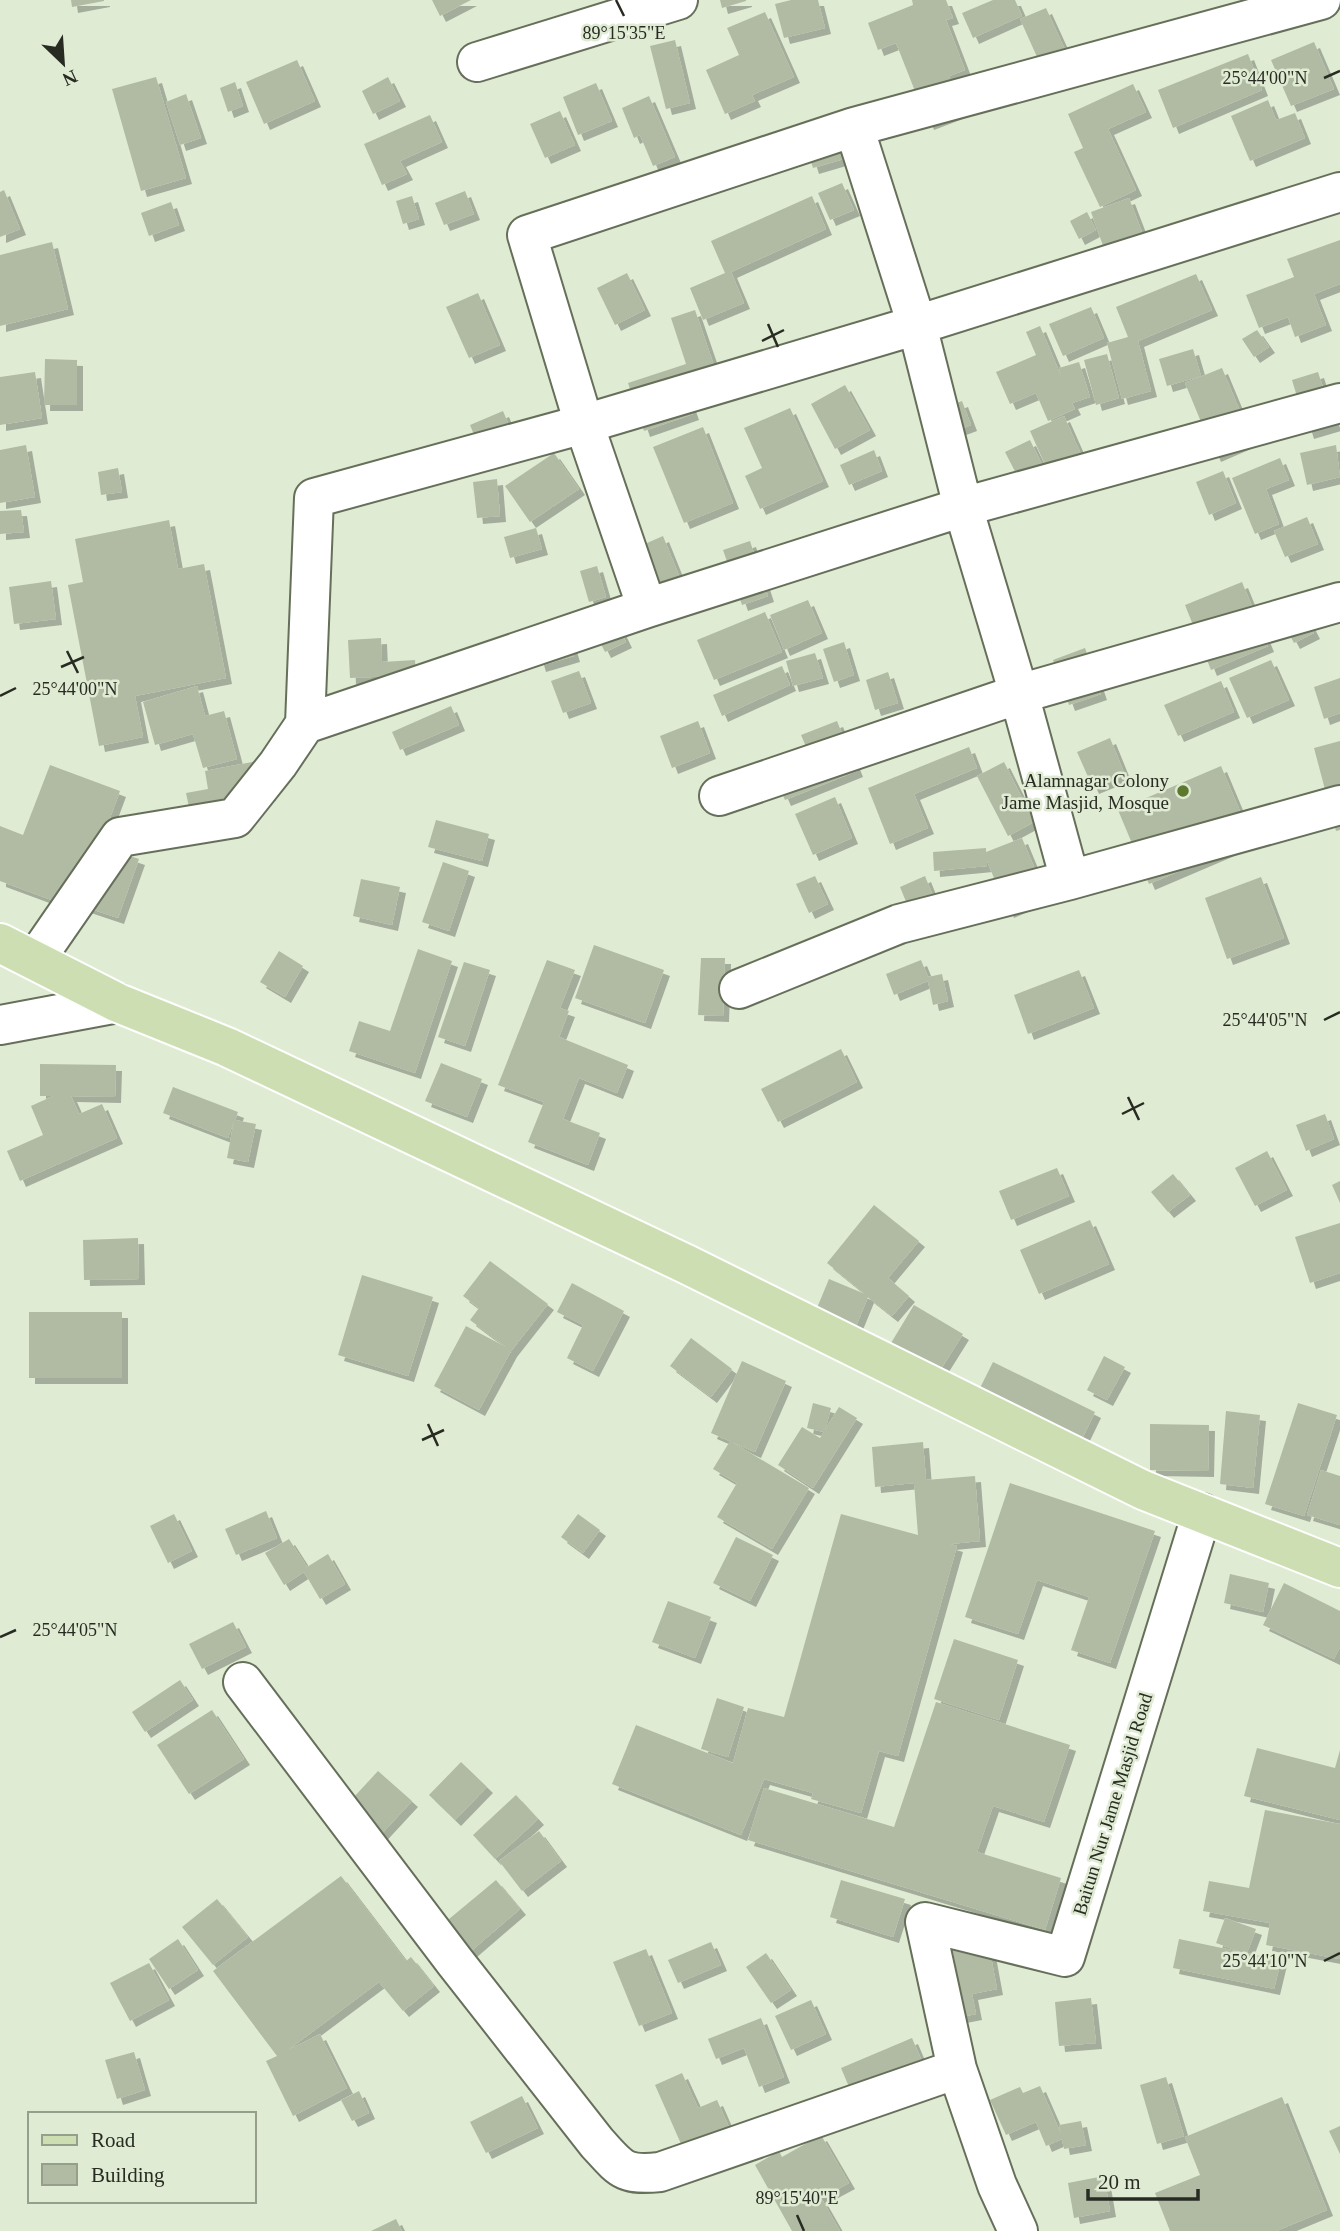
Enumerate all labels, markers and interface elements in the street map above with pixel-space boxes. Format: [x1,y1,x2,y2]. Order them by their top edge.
text: 89°15'35"E [583,23,665,43]
north arrow [28,28,98,98]
text: N [59,66,81,90]
text: 25°44'00"N [1223,68,1307,88]
text: 25°44'00"N [33,679,117,699]
place label: Alamnagar Colony Jame Masjid, Mosque [1002,770,1169,813]
marker: Alamnagar Colony Jame Masjid, Mosque [1175,783,1191,799]
text: 25°44'05"N [1223,1010,1307,1030]
text: 25°44'05"N [33,1620,117,1640]
street label: Baitun Nur Jame Masjid Road [1069,1690,1156,1918]
text: 25°44'10"N [1223,1951,1307,1971]
legend [28,2112,256,2203]
text: Road [91,2128,136,2152]
scale bar [1088,2158,1198,2202]
text: Building [91,2163,165,2187]
text: 20 m [1098,2170,1141,2194]
text: 89°15'40"E [756,2188,838,2208]

